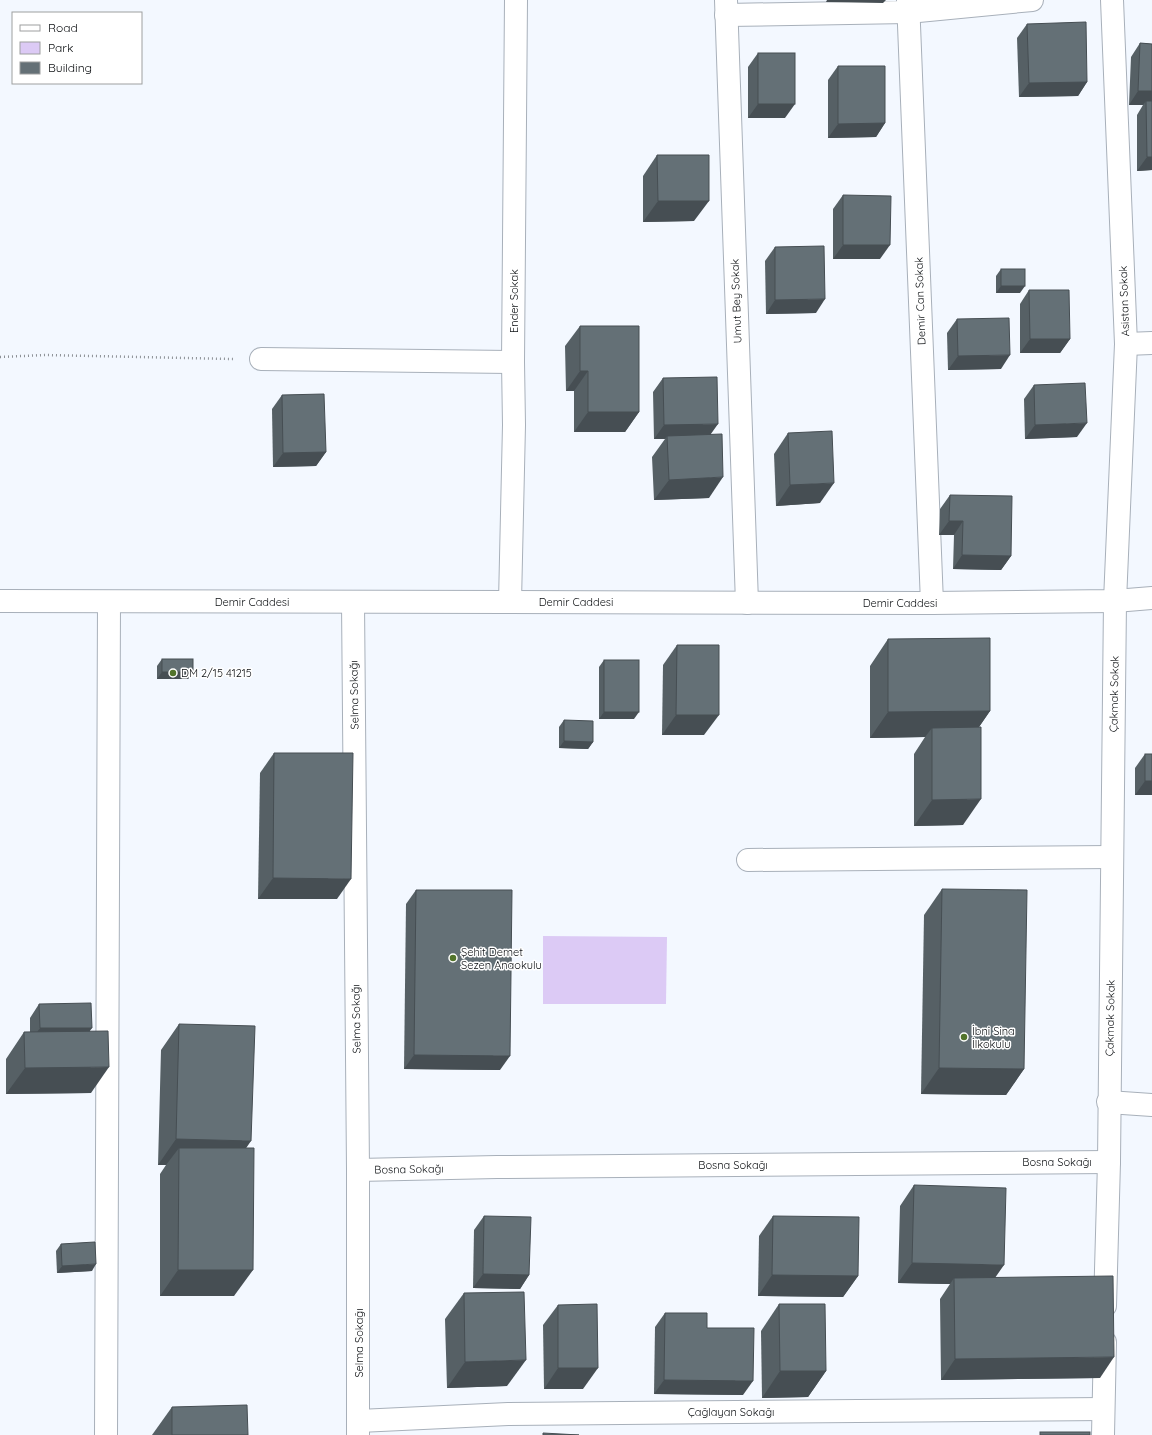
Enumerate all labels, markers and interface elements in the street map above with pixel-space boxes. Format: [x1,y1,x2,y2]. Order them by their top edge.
legend [12,12,142,84]
text: Road [48,20,78,35]
text: Park [48,40,73,55]
text: Building [48,60,92,75]
street label: Demir Can Sokak [911,257,929,345]
street label: Umut Bey Sokak [728,258,744,344]
street label: Asistan Sokak [1116,265,1132,337]
street label: Ender Sokak [507,269,521,333]
street label: Demir Caddesi [215,595,289,609]
street label: Demir Caddesi [539,595,613,609]
street label: Demir Caddesi [863,596,937,610]
street label: Çakmak Sokak [1106,656,1122,732]
street label: Selma Sokağı [346,660,362,730]
place label: DM 2/15 41215 [181,666,252,680]
marker: DM 2/15 41215 [168,668,178,678]
place label: Şehit Demet Sezen Anaokulu [461,945,542,972]
marker: Şehit Demet Sezen Anaokulu [448,953,458,963]
street label: Çakmak Sokak [1102,980,1118,1056]
street label: Selma Sokağı [348,984,364,1054]
place label: İbni Sina İlkokulu [972,1024,1015,1051]
marker: İbni Sina İlkokulu [959,1032,969,1042]
street label: Bosna Sokağı [1022,1155,1092,1169]
street label: Bosna Sokağı [698,1158,768,1172]
street label: Bosna Sokağı [374,1161,444,1177]
street label: Selma Sokağı [352,1308,366,1378]
street label: Çağlayan Sokağı [688,1405,774,1419]

